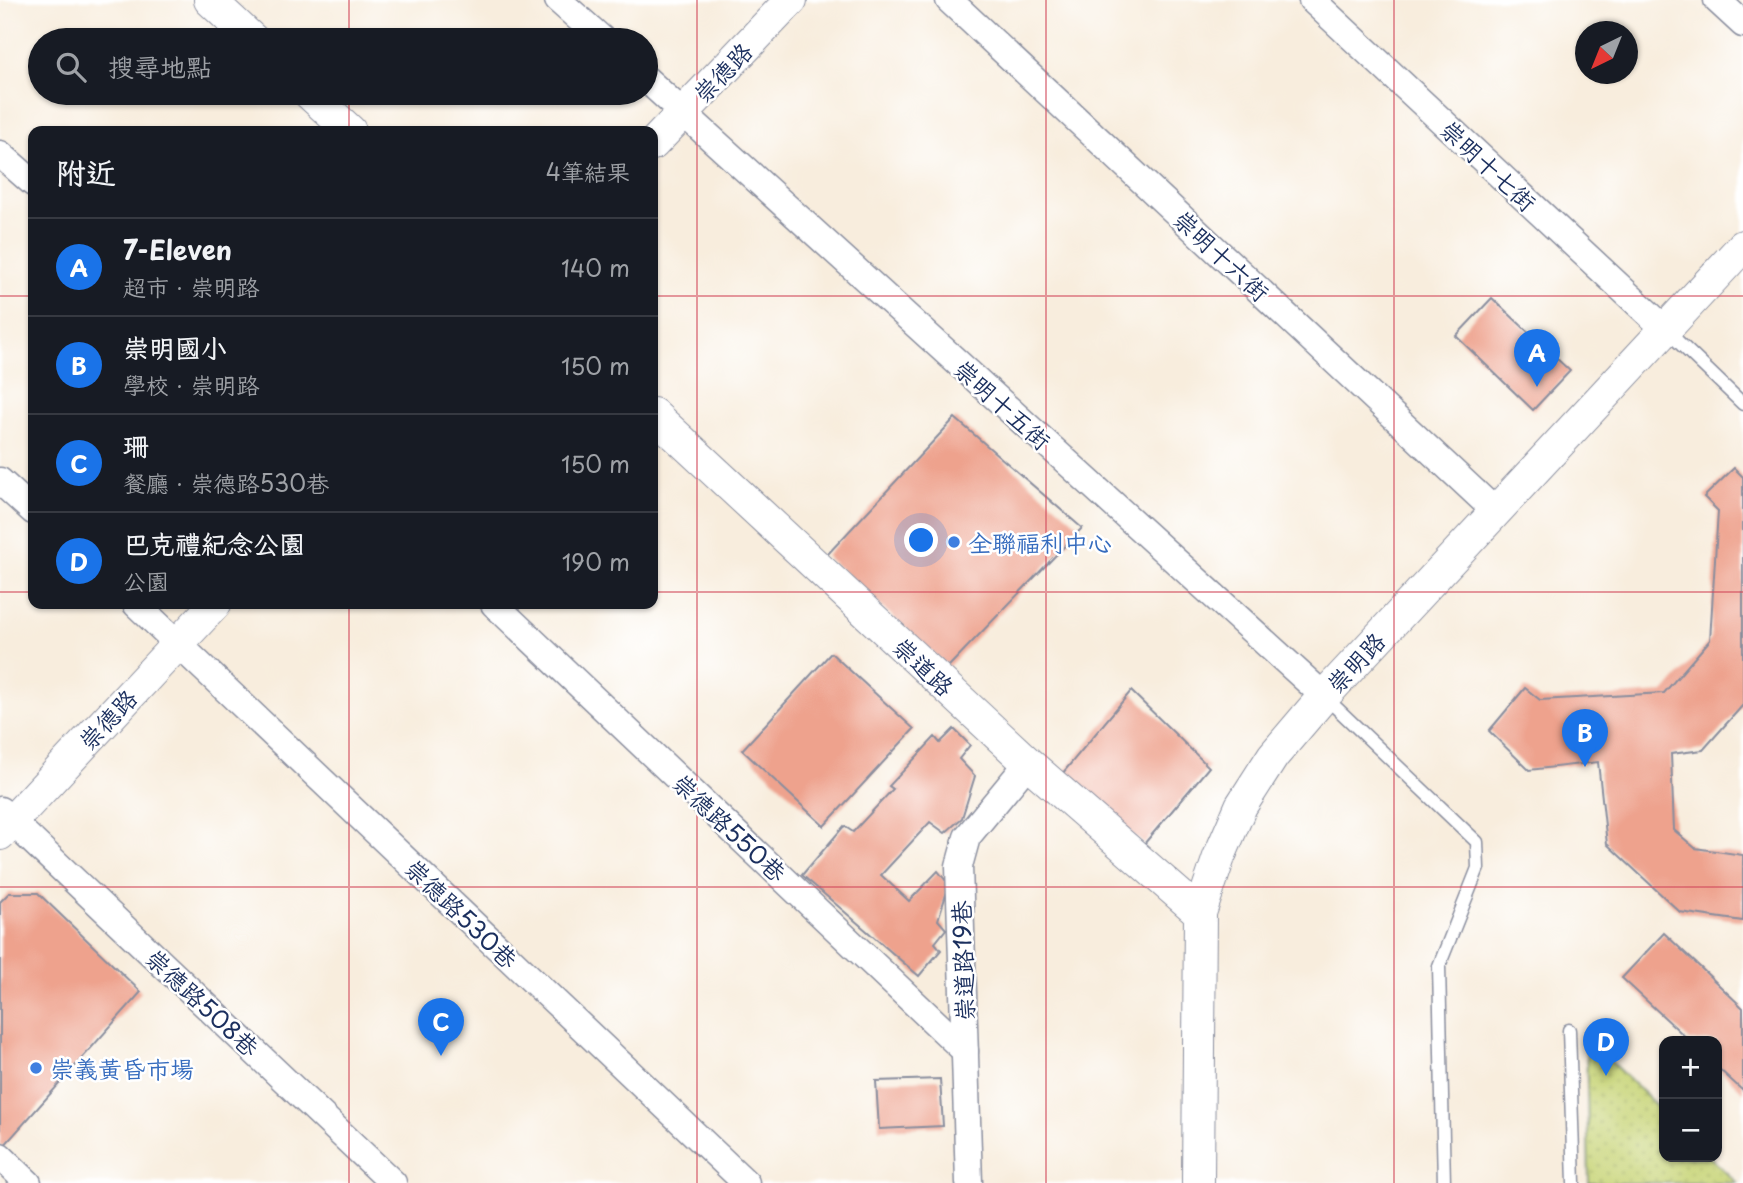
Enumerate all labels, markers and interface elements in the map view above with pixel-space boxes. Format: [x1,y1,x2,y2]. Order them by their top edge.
north arrow [1575,21,1638,84]
search box [28,28,658,105]
street label: 崇德路 [684,34,760,110]
text: 搜尋地點 [108,47,212,86]
icon: search [52,48,90,86]
street label: 崇明十七街 [1433,111,1545,219]
text: 附近 [56,149,116,194]
text: 4筆結果 [546,154,630,189]
street label: 崇明十六街 [1166,201,1278,309]
text: 7-Eleven [123,230,232,269]
text: A [70,250,88,285]
text: 140 m [561,250,630,285]
text: 超市 · 崇明路 [123,269,260,304]
text: 崇明國小 [123,328,227,367]
pin: A [1514,329,1560,387]
text: B [71,348,87,383]
text: 150 m [561,348,630,383]
street label: 崇明十五街 [946,350,1060,458]
text: 學校 · 崇明路 [123,367,260,402]
text: 珊 [123,426,149,465]
text: C [70,446,88,481]
text: 150 m [561,446,630,481]
text: 餐廳 · 崇德路530巷 [123,465,329,500]
your location [904,523,938,557]
text: 巴克禮紀念公園 [123,524,305,563]
place label: 全聯福利中心 [968,524,1112,560]
marker: 全聯福利中心 [946,534,962,550]
text: D [70,544,88,579]
text: 190 m [562,544,630,579]
text: 公園 [123,563,169,598]
street label: 崇明路 [1317,623,1393,701]
street label: 崇道路 [885,628,963,704]
street label: 崇德路 [69,680,145,758]
pin: B [1562,709,1608,767]
street label: 崇德路550巷 [665,765,795,889]
street label: 崇德路530巷 [398,850,526,976]
street label: 崇道路19巷 [942,900,982,1022]
street label: 崇德路508巷 [138,940,268,1064]
pin: C [418,998,464,1056]
pin: D [1583,1018,1629,1076]
map controls [1659,1036,1722,1162]
button: + [1659,1036,1722,1099]
place label: 崇義黃昏市場 [50,1050,194,1086]
marker: 崇義黃昏市場 [28,1060,44,1076]
button: − [1659,1099,1722,1162]

